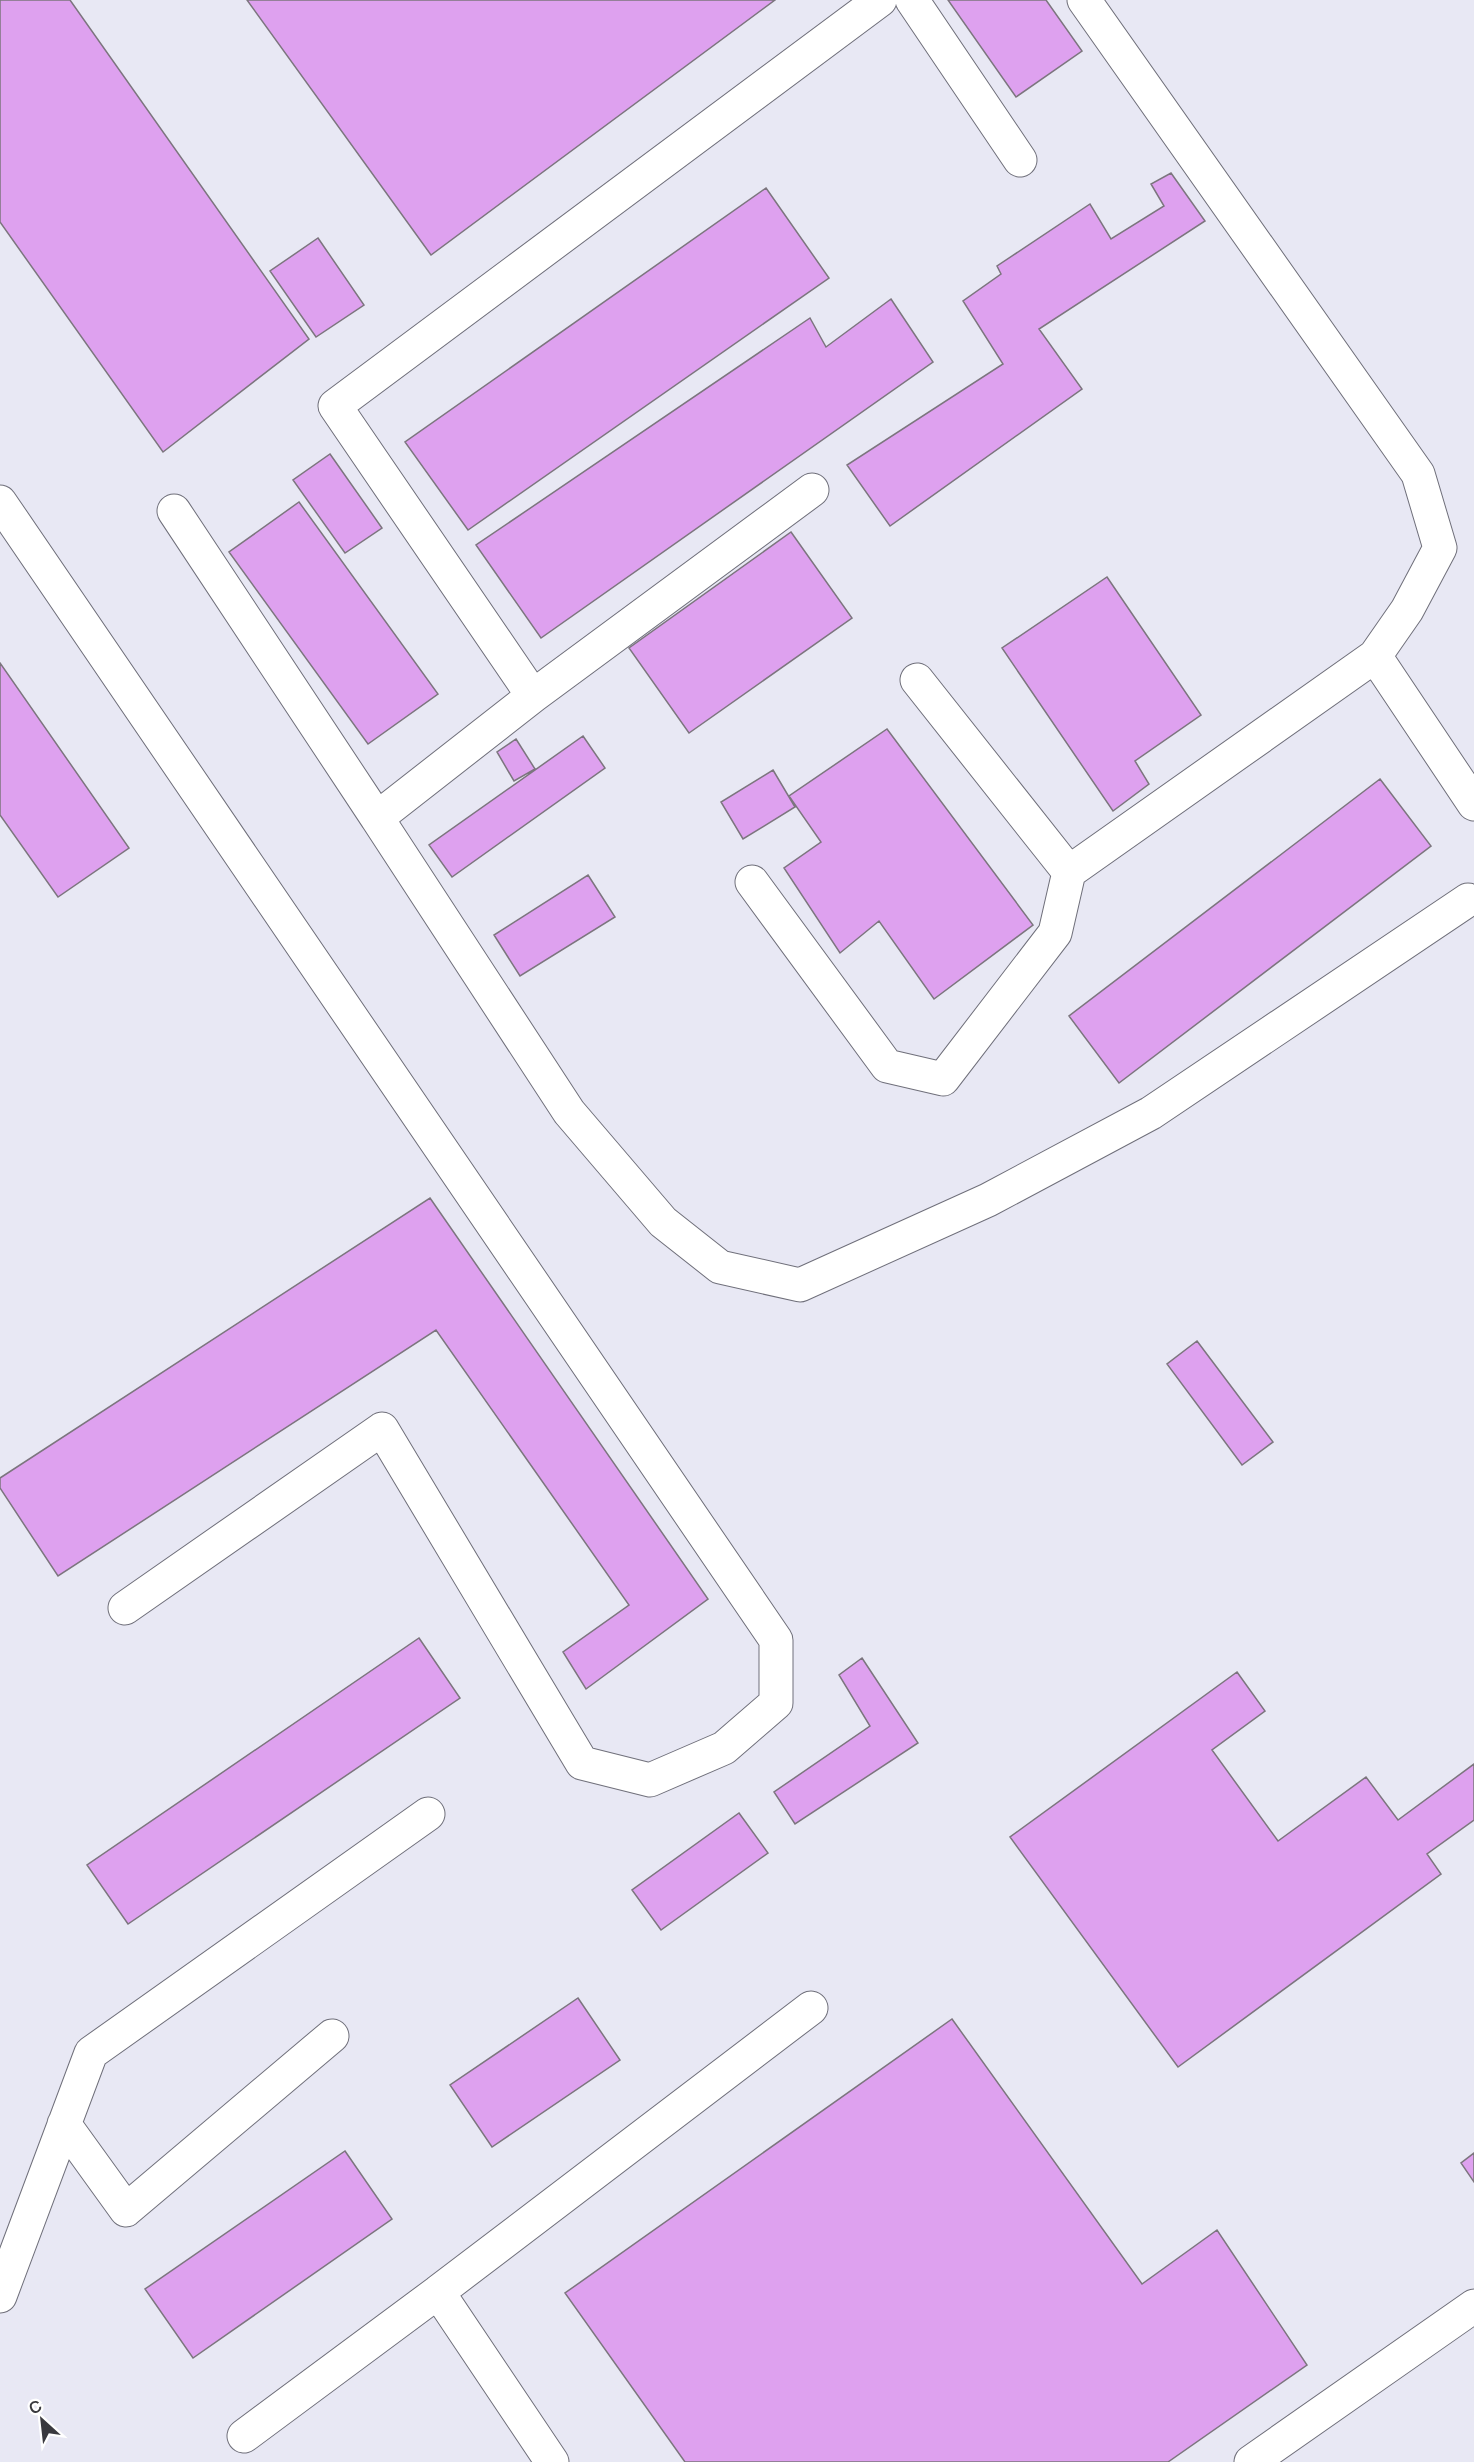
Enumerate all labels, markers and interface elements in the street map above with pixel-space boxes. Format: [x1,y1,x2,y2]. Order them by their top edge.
north arrow [12,2390,72,2450]
text: С [25,2394,46,2419]

